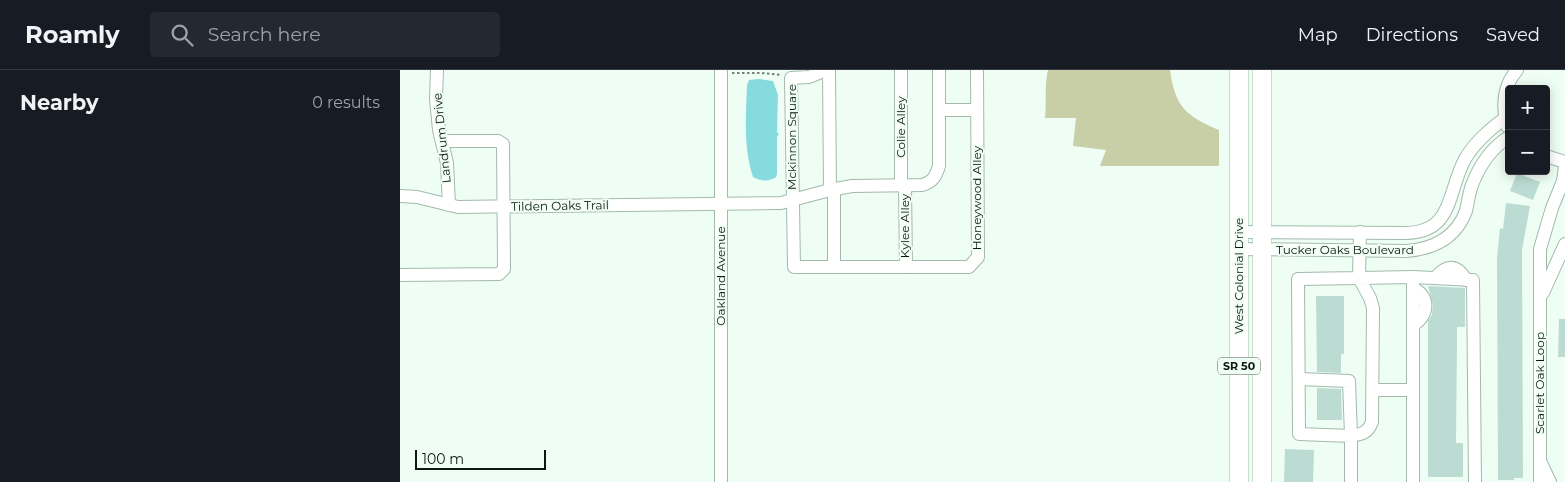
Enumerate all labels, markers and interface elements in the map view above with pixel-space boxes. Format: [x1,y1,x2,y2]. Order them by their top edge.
search box [150,12,500,57]
text: Roamly [25,20,120,49]
icon: search [168,21,196,49]
text: Search here [208,23,321,46]
text: Map [1298,24,1338,46]
text: Directions [1366,24,1458,46]
text: Saved [1486,24,1540,46]
street label: Mckinnon Square [784,84,799,190]
map controls [1505,85,1550,175]
button: + [1505,85,1550,130]
text: Nearby [20,90,99,115]
street label: Landrum Drive [429,92,454,184]
text: 0 results [312,93,380,112]
street label: Colie Alley [893,96,908,158]
button: − [1505,130,1550,175]
street label: Honeywood Alley [969,145,984,250]
street label: Kylee Alley [897,193,912,258]
street label: Tilden Oaks Trail [511,197,609,214]
street label: West Colonial Drive [1231,218,1246,334]
street label: Oakland Avenue [713,226,728,326]
street label: Tucker Oaks Boulevard [1276,242,1414,257]
street label: Scarlet Oak Loop [1532,332,1547,434]
road number: SR 50 [1218,358,1260,374]
scale bar [415,447,546,470]
text: 100 m [422,450,464,468]

